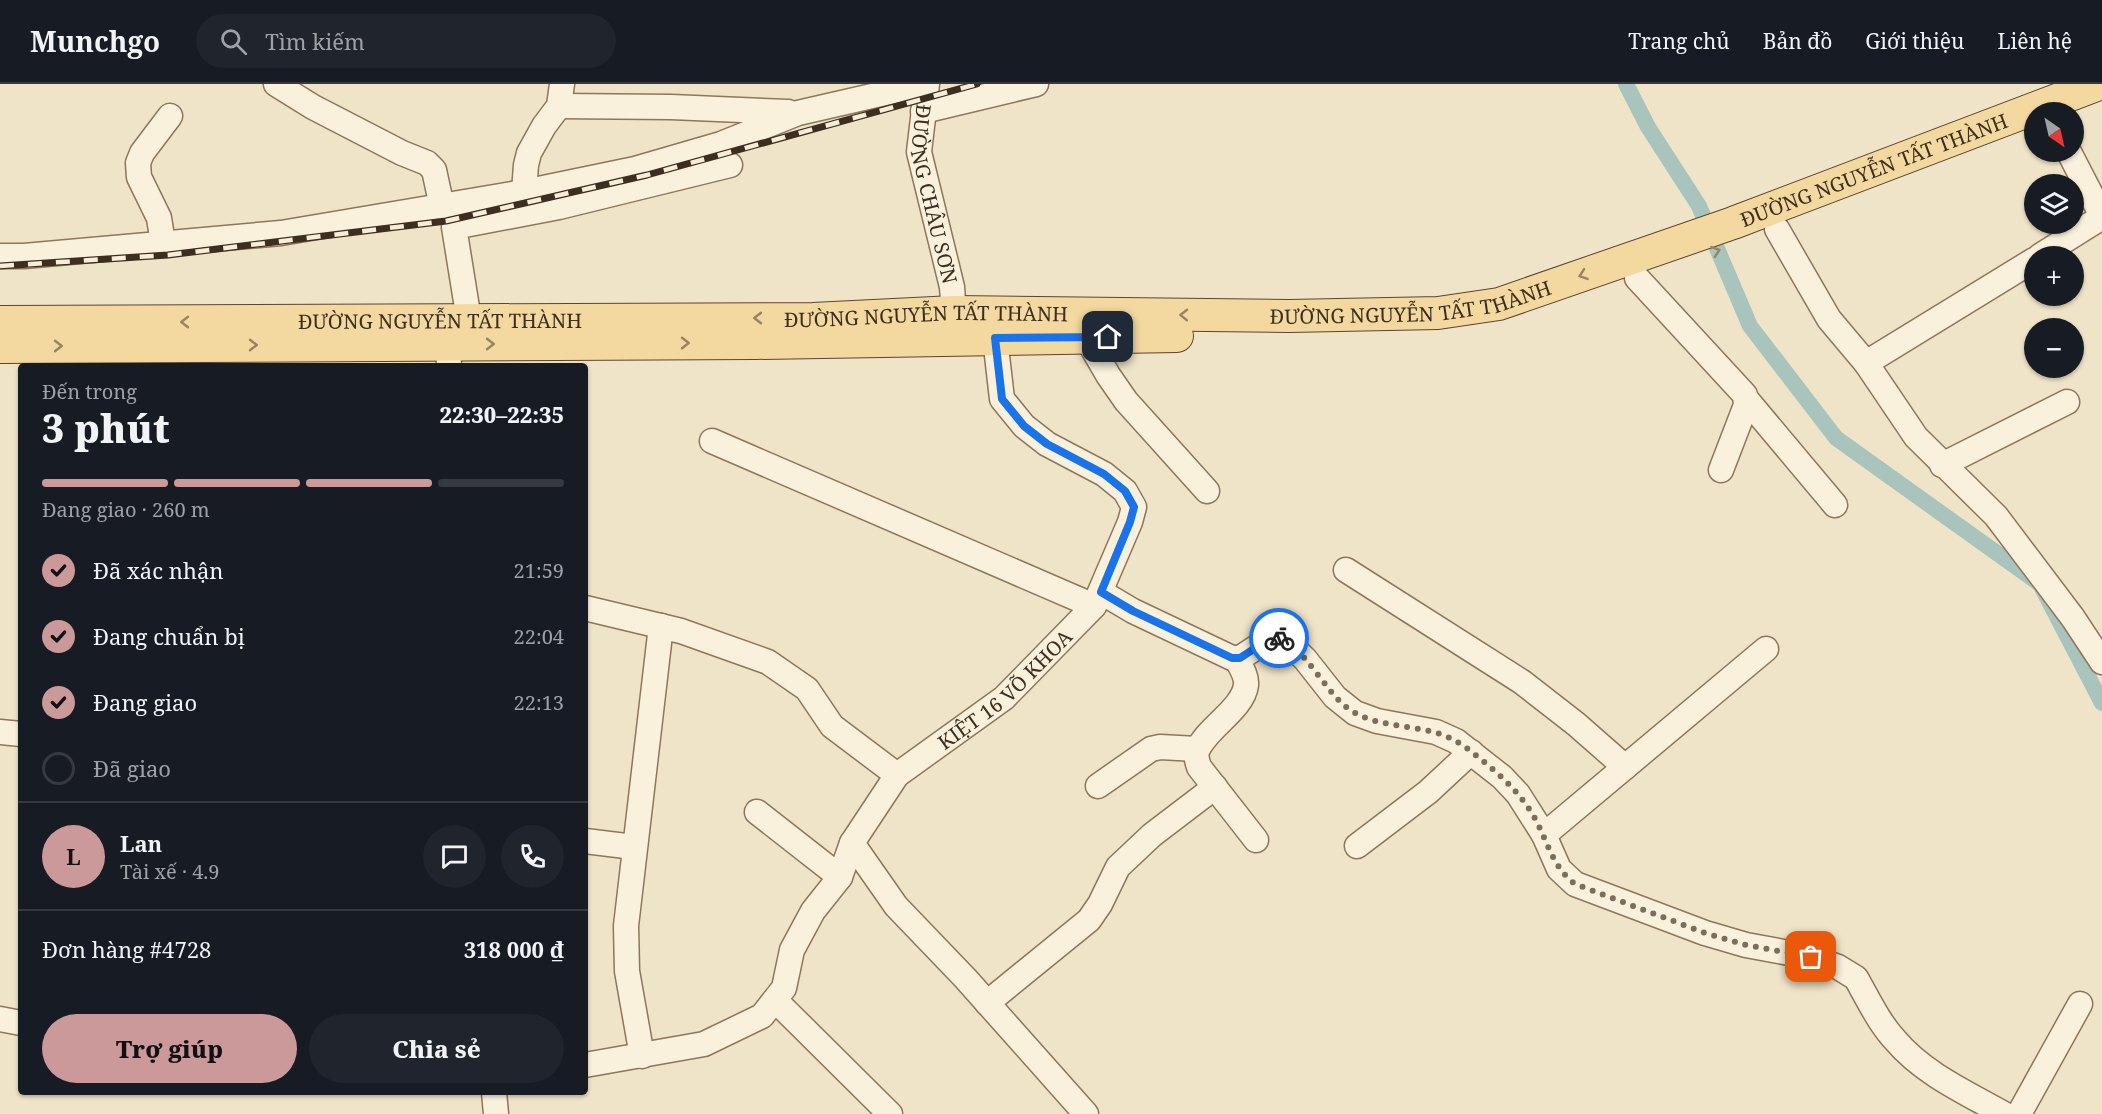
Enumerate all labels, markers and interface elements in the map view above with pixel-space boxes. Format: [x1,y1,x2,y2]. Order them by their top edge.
search box [196,14,616,68]
text: Munchgo [30,22,160,60]
icon: search [217,25,250,58]
text: Tìm kiếm [265,26,365,56]
text: Trang chủ [1628,27,1730,55]
text: Bản đồ [1763,27,1832,55]
text: Giới thiệu [1865,27,1964,55]
text: Liên hệ [1997,27,2072,55]
north arrow [2024,102,2084,162]
map controls [2024,102,2084,378]
street label: ĐƯỜNG CHÂU SƠN [905,103,964,286]
street label: ĐƯỜNG NGUYỄN TẤT THÀNH [1736,106,2011,233]
button: layers [2024,174,2084,234]
one-way arrow [1710,245,1721,258]
button: + [2024,246,2084,306]
one-way arrow [1578,267,1589,280]
street label: ĐƯỜNG NGUYỄN TẤT THÀNH [1270,273,1555,330]
street label: ĐƯỜNG NGUYỄN TẤT THÀNH [784,298,1068,333]
street label: ĐƯỜNG NGUYỄN TẤT THÀNH [298,306,582,334]
one-way arrow [1179,309,1188,321]
pin [1082,311,1133,362]
one-way arrow [753,312,762,324]
one-way arrow [180,316,189,328]
button: − [2024,318,2084,378]
icon: home [1091,320,1124,353]
one-way arrow [681,337,690,350]
one-way arrow [486,338,495,350]
one-way arrow [249,339,258,351]
one-way arrow [54,340,63,352]
text: Đến trong [42,378,137,405]
text: 22:30–22:35 [440,399,564,429]
text: 3 phút [42,401,170,454]
text: Đang giao · 260 m [42,496,210,523]
icon: check [42,554,75,587]
text: Đã xác nhận [93,555,223,585]
text: 21:59 [514,557,564,584]
courier [1249,608,1309,668]
icon: check [42,620,75,653]
text: Đang chuẩn bị [93,621,245,651]
icon: bike [1263,622,1296,655]
text: 22:04 [514,623,564,650]
street label: KIỆT 16 VÕ KHOA [932,623,1078,755]
icon: check [42,686,75,719]
text: Đang giao [93,687,197,717]
text: 22:13 [514,689,564,716]
text: Đã giao [93,753,171,783]
button: chat [423,825,486,888]
button: phone [501,825,564,888]
text: Lan [120,828,162,858]
text: L [66,841,81,871]
text: Tài xế · 4.9 [120,858,220,885]
pin [1785,931,1836,982]
text: Đơn hàng #4728 [42,934,211,964]
text: 318 000 ₫ [464,934,564,964]
icon: bag [1794,940,1827,973]
button: Trợ giúp [42,1014,297,1083]
button: Chia sẻ [309,1014,564,1083]

